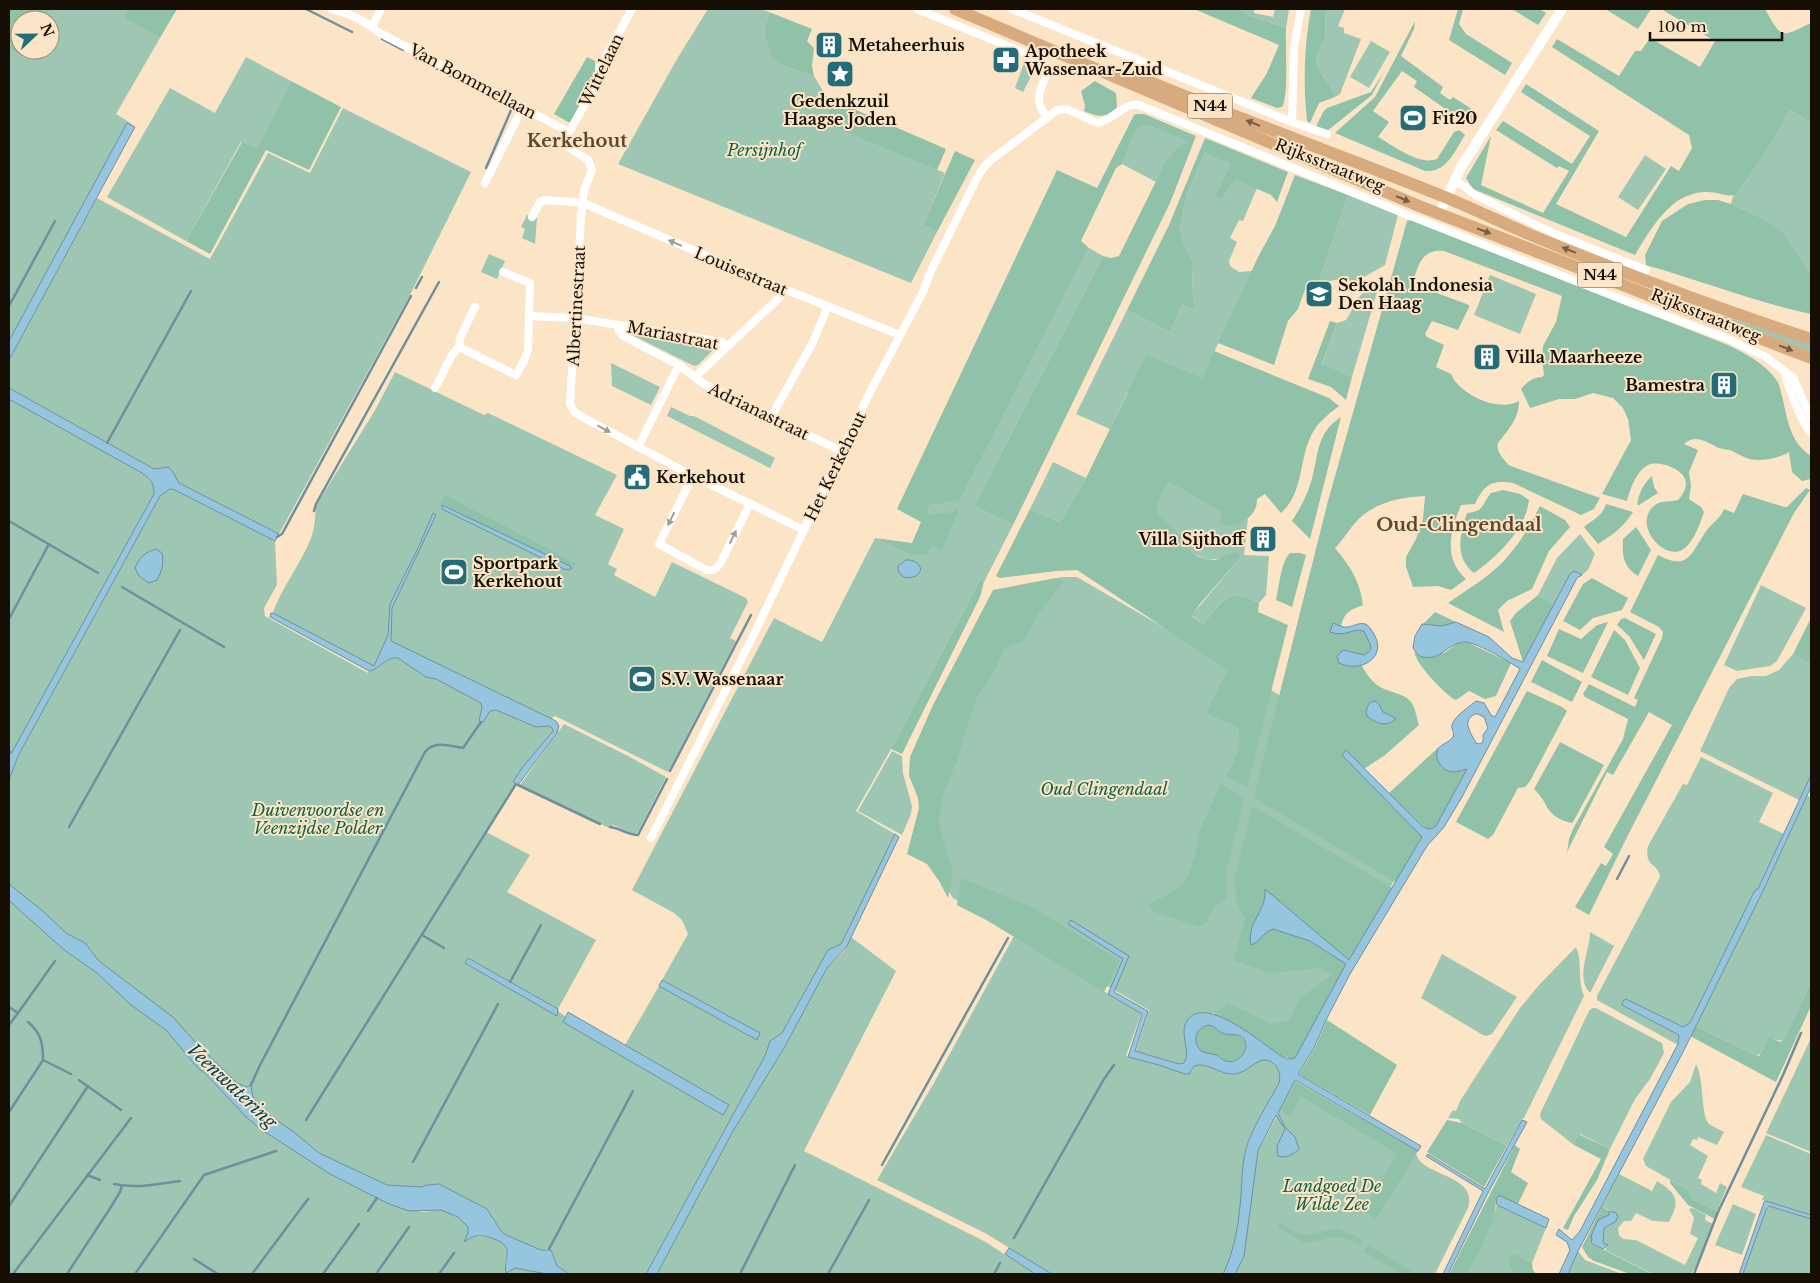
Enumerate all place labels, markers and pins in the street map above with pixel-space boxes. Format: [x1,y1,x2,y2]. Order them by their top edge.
building icon: Metaheerhuis [814,30,844,60]
place label: Metaheerhuis [848,35,965,55]
place label: Apotheek Wassenaar-Zuid [1024,41,1163,79]
pharmacy icon: Apotheek Wassenaar-Zuid [991,45,1021,75]
place icon: Gedenkzuil Haagse Joden [825,59,855,89]
place label: Gedenkzuil Haagse Joden [783,91,897,129]
sports icon: Fit20 [1398,103,1428,133]
place label: Fit20 [1432,108,1477,128]
place label: Sekolah Indonesia Den Haag [1338,275,1493,313]
school or university icon: Sekolah Indonesia Den Haag [1304,279,1334,309]
building icon: Villa Maarheeze [1472,342,1502,372]
place label: Villa Maarheeze [1505,347,1642,367]
building icon: Bamestra [1709,370,1739,400]
place label: Bamestra [1625,375,1705,395]
public building icon: Kerkehout [622,462,652,492]
place label: Kerkehout [656,467,746,487]
building icon: Villa Sijthoff [1248,524,1278,554]
place label: Villa Sijthoff [1138,529,1247,549]
place label: Sportpark Kerkehout [473,553,563,591]
sports icon: Sportpark Kerkehout [439,557,469,587]
sports icon: S.V. Wassenaar [627,664,657,694]
place label: S.V. Wassenaar [661,669,783,689]

